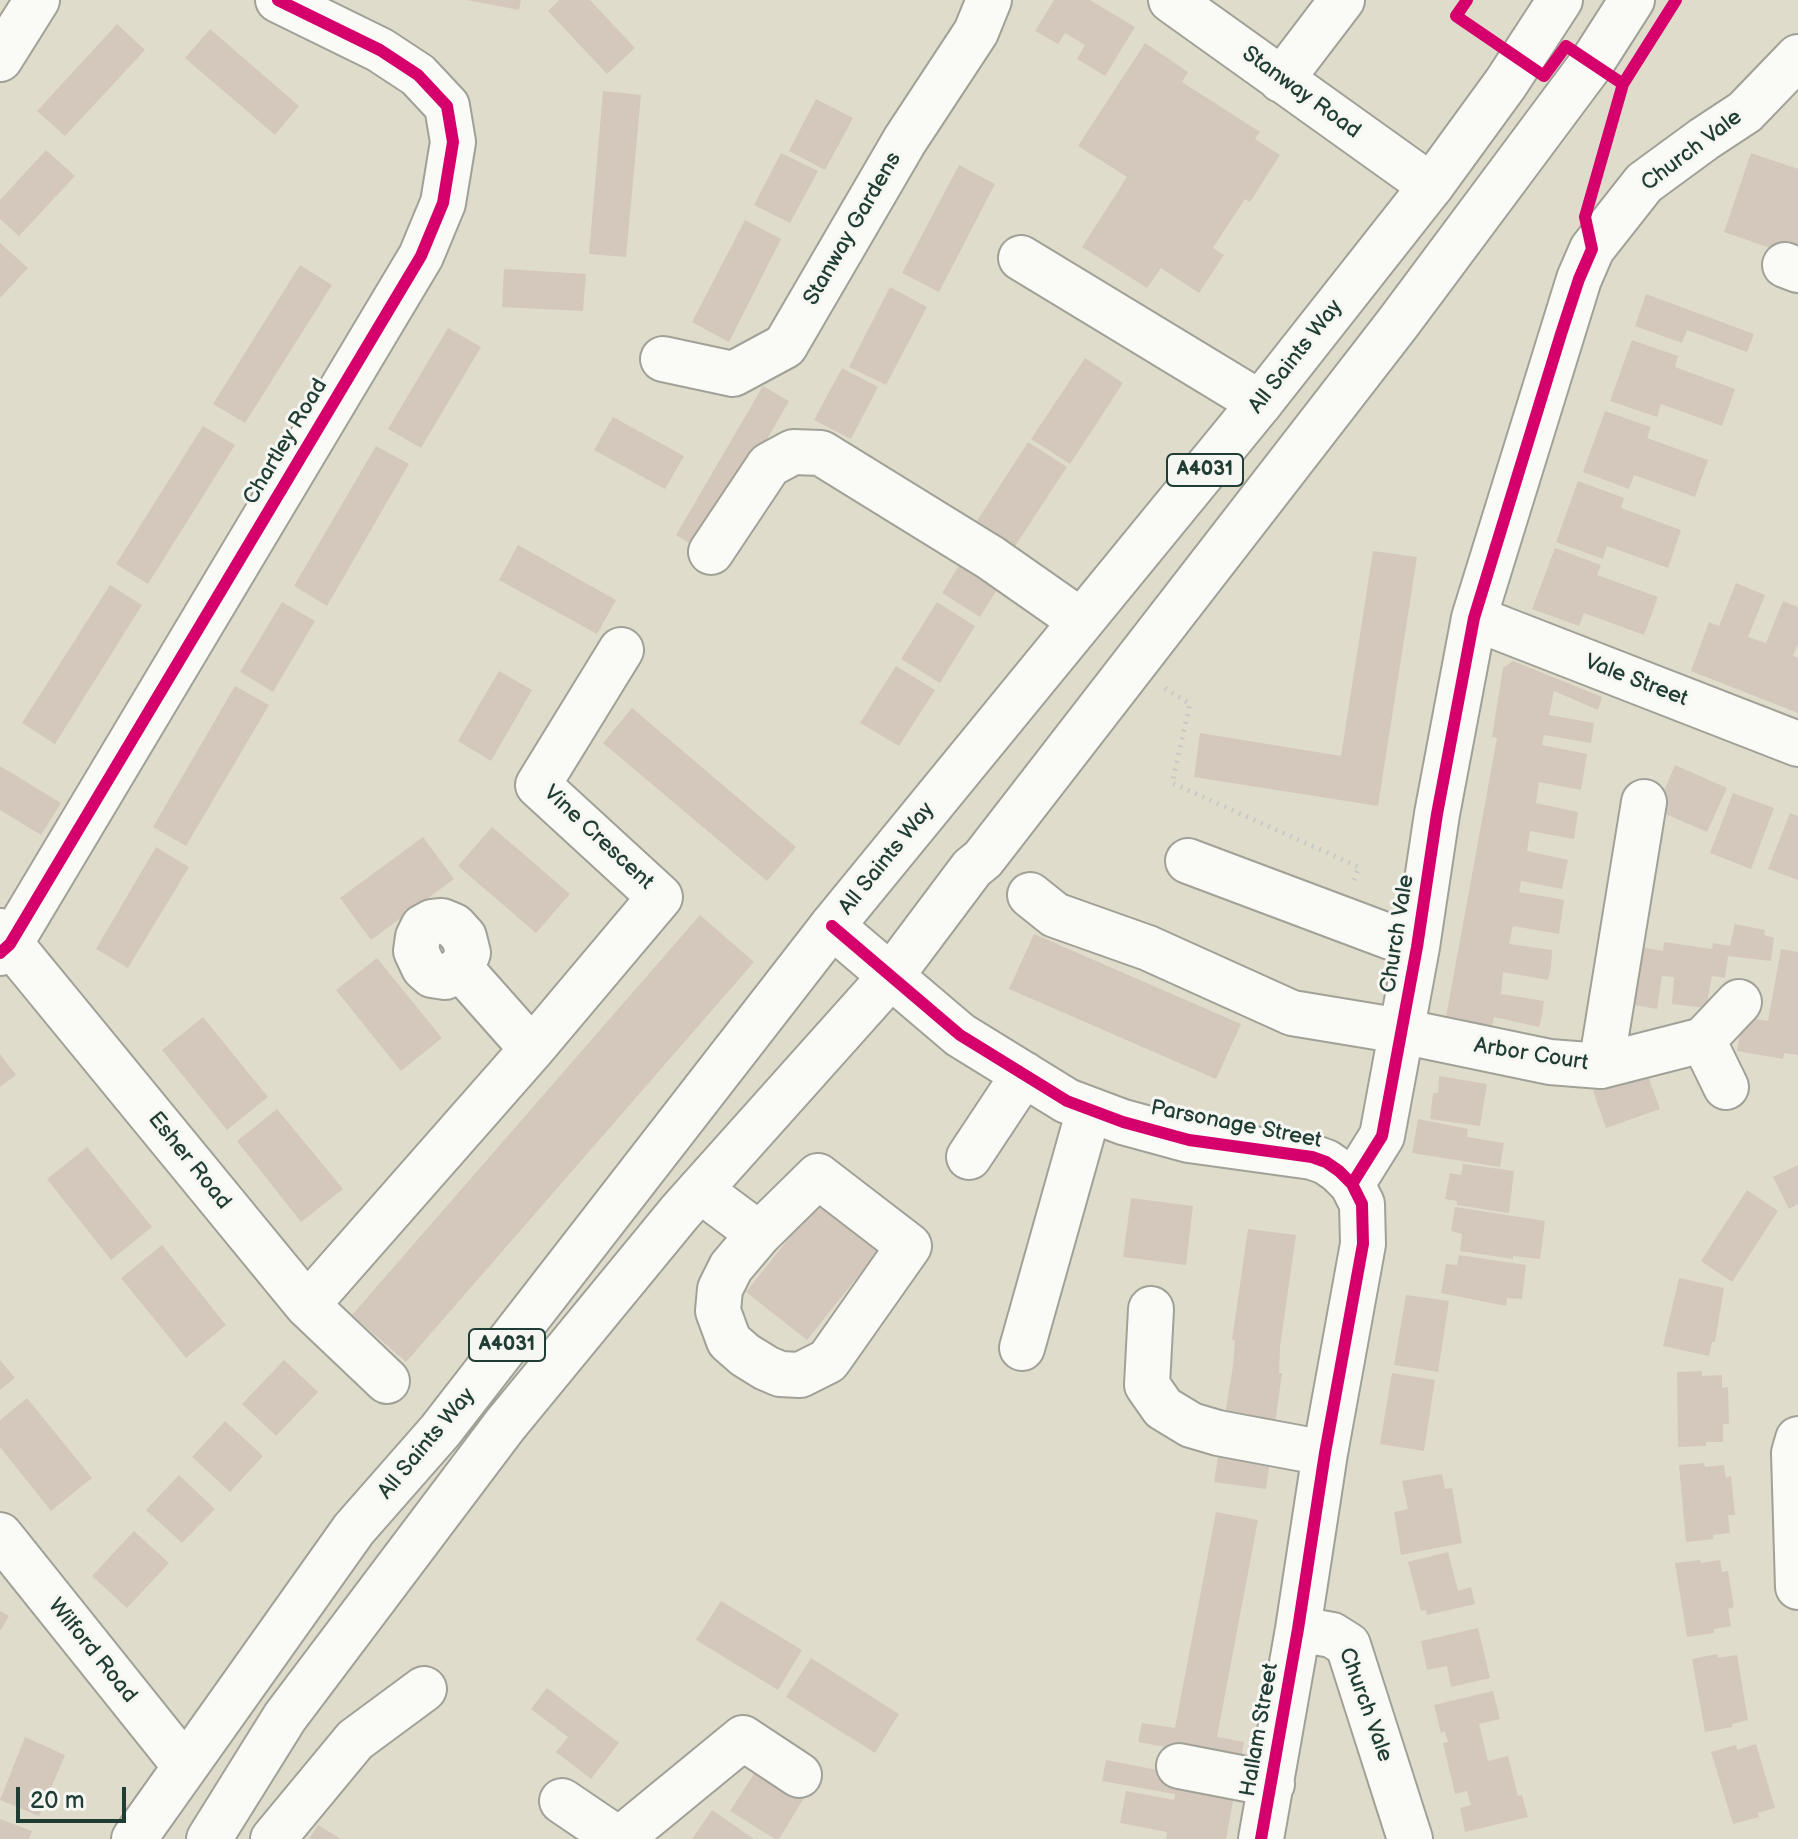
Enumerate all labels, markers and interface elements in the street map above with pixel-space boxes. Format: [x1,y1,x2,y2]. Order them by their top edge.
street label: Stanway Road [1237,41,1365,145]
street label: Church Vale [1636,105,1748,197]
street label: Stanway Gardens [798,148,908,310]
street label: All Saints Way [1243,295,1349,419]
street label: Chartley Road [238,374,334,510]
road number: A4031 [1167,454,1243,486]
street label: Vale Street [1581,649,1691,713]
street label: Vine Crescent [537,780,659,896]
street label: All Saints Way [834,797,940,921]
street label: Church Vale [1376,873,1420,995]
street label: Arbor Court [1472,1033,1590,1077]
street label: Parsonage Street [1148,1095,1324,1155]
street label: Esher Road [142,1107,236,1215]
road number: A4031 [469,1329,545,1361]
street label: All Saints Way [373,1383,481,1505]
street label: Wilford Road [42,1593,142,1709]
street label: Church Vale [1332,1644,1398,1766]
street label: Hallam Street [1235,1661,1285,1799]
scale bar [20,1771,130,1821]
text: 20 m [30,1786,85,1815]

